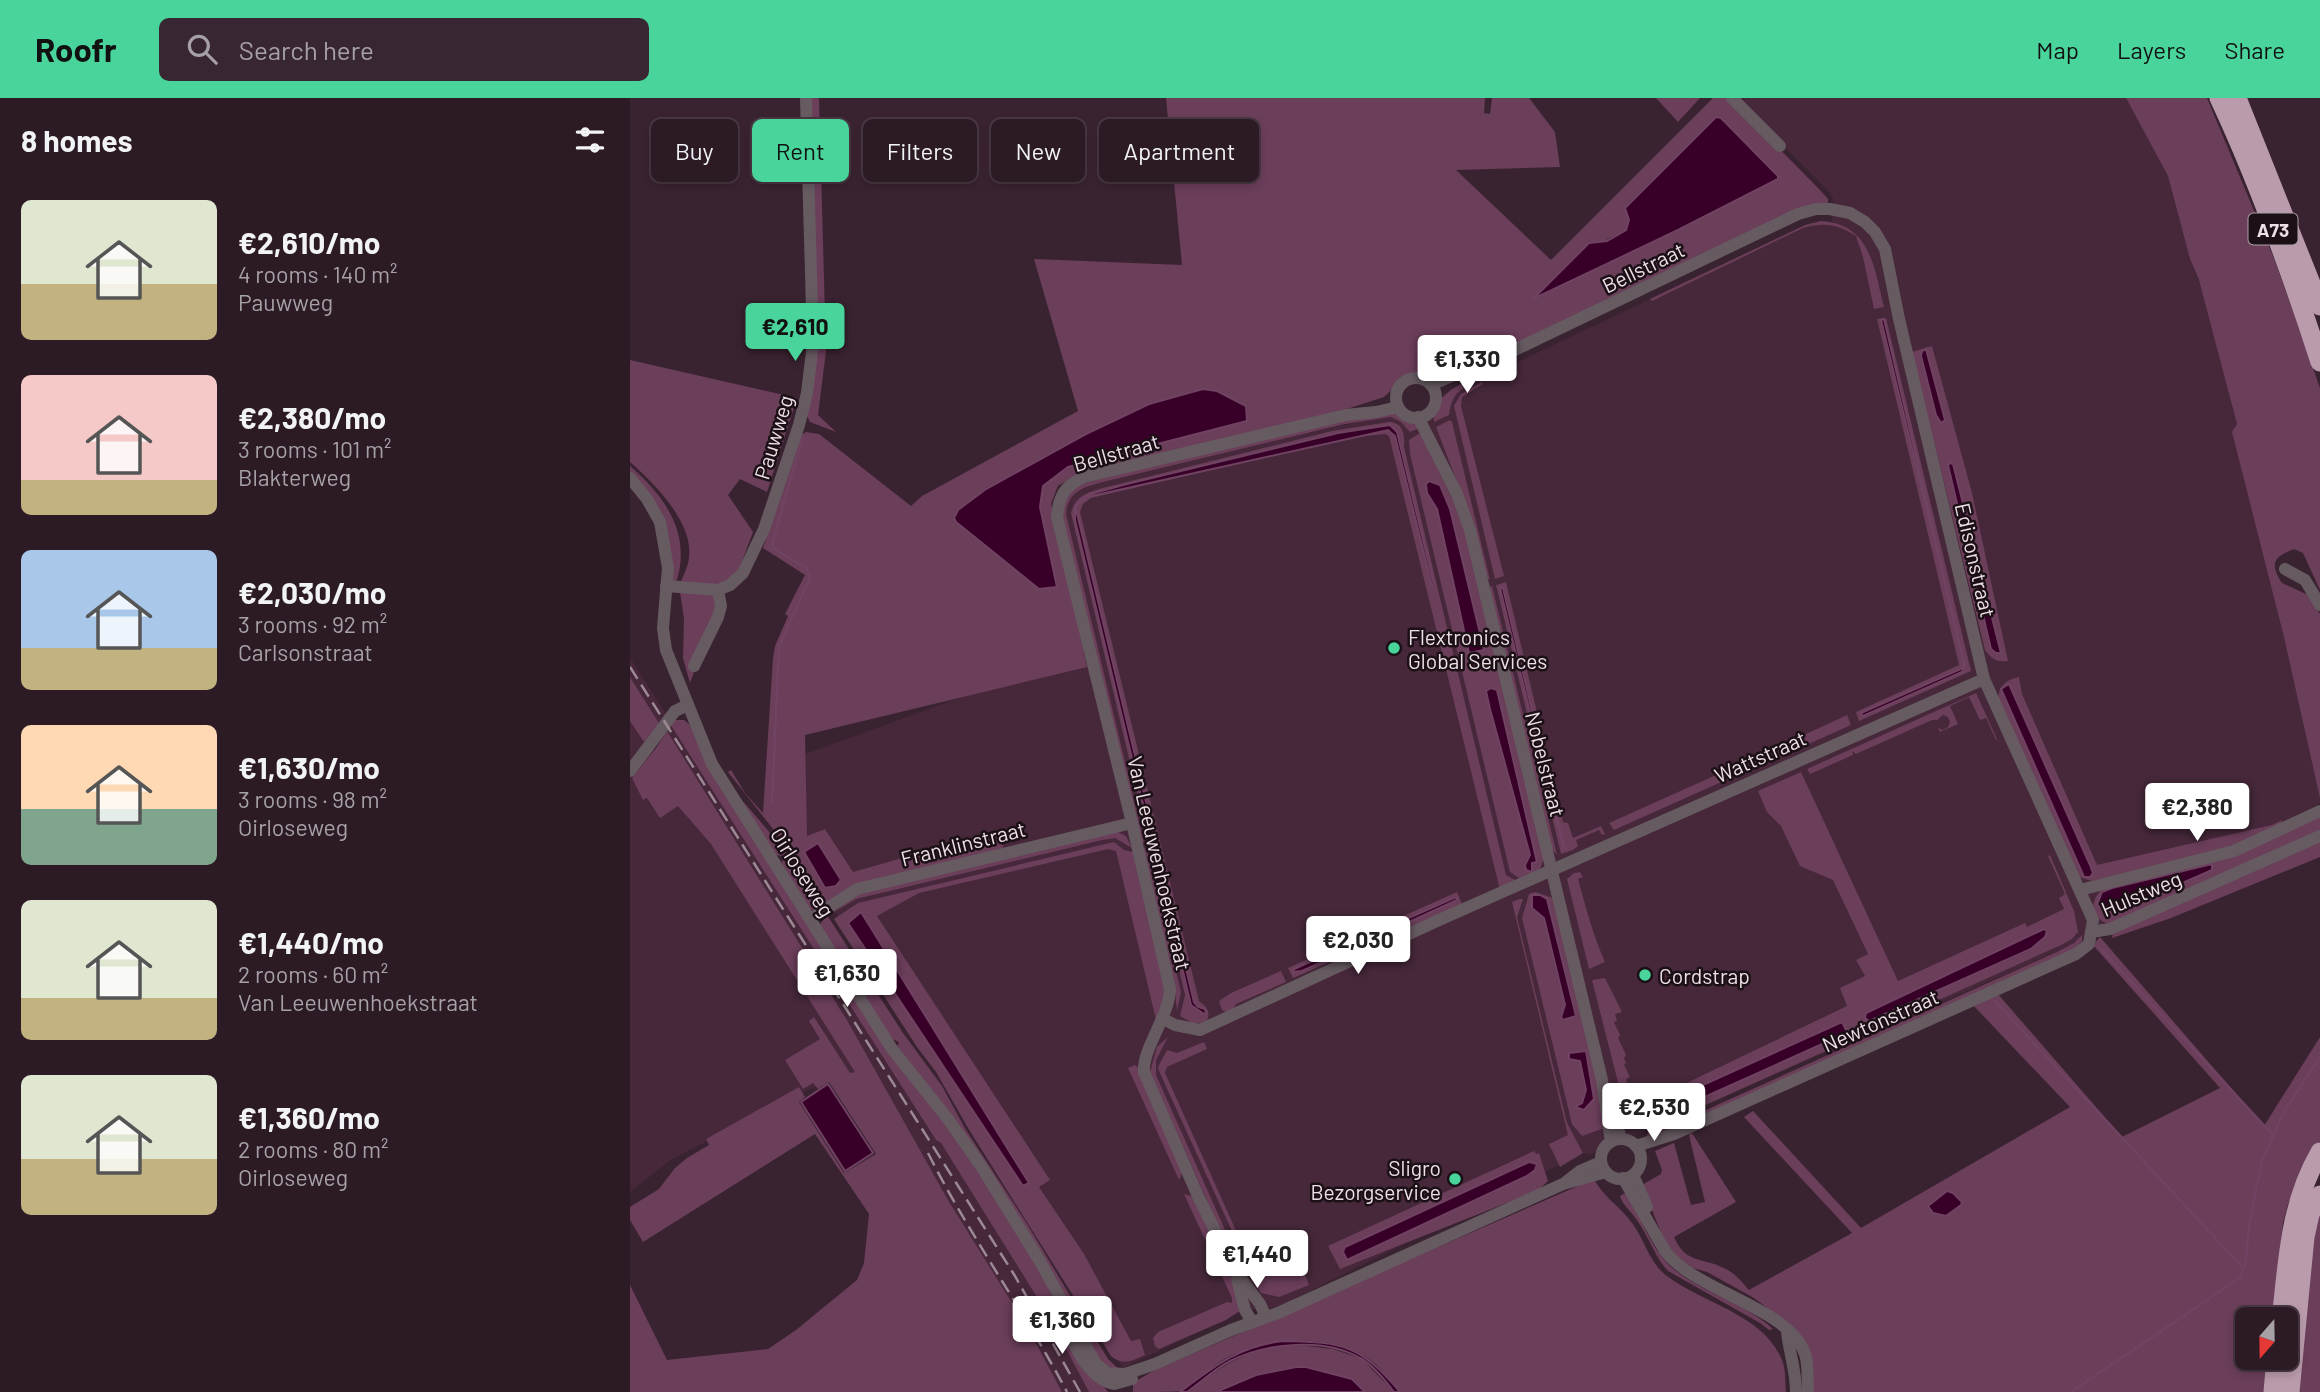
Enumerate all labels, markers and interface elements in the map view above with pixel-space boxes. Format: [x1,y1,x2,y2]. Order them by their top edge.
search box [159,18,649,81]
text: Roofr [35,29,117,69]
icon: search [183,30,221,68]
text: Search here [239,34,374,65]
text: Map [2036,35,2079,64]
text: Layers [2117,35,2186,64]
text: Share [2224,35,2285,64]
chip: Buy [651,119,738,182]
chip: Rent [752,119,849,182]
chip: Filters [863,119,977,182]
chip: New [991,119,1085,182]
chip: Apartment [1099,119,1259,182]
icon: filters [571,121,609,159]
text: 8 homes [21,122,132,158]
road number: A73 [2248,214,2298,244]
text: €2,610/mo [238,224,380,260]
icon: home [77,228,161,312]
street label: Bellstraat [1598,236,1688,298]
text: 4 rooms · 140 m² [238,260,398,288]
text: Pauwweg [238,288,333,316]
pin: €2,610 [738,303,852,363]
text: €2,610 [762,312,829,340]
pin: €1,330 [1410,336,1524,395]
text: €1,330 [1434,344,1500,372]
street label: Pauwweg [748,392,798,482]
text: €2,380/mo [238,399,386,435]
icon: home [77,403,161,487]
street label: Bellstraat [1070,428,1162,476]
text: 3 rooms · 101 m² [238,435,391,463]
text: Blakterweg [238,463,351,491]
street label: Edisonstraat [1951,500,2001,620]
text: €2,030/mo [238,574,386,610]
icon: home [77,578,161,662]
text: 3 rooms · 92 m² [238,610,387,638]
place label: Flextronics Global Services [1408,624,1547,673]
text: Carlsonstraat [238,638,373,666]
marker: Flextronics Global Services [1386,640,1402,656]
street label: Nobelstraat [1521,709,1571,819]
street label: Wattstraat [1710,725,1810,787]
text: €1,630/mo [238,749,380,785]
icon: home [77,753,161,837]
street label: Van Leeuwenhoekstraat [1123,753,1197,973]
pin: €2,380 [2140,784,2254,843]
text: 3 rooms · 98 m² [238,785,387,813]
text: €2,380 [2161,792,2233,820]
text: Oirloseweg [238,813,348,841]
street label: Franklinstraat [898,815,1028,871]
street label: Oirloseweg [766,823,840,921]
street label: Hulstweg [2097,865,2185,921]
pin: €2,030 [1301,916,1415,976]
text: €1,440/mo [238,924,384,960]
text: €2,030 [1322,925,1394,953]
icon: home [77,928,161,1012]
pin: €1,630 [790,950,904,1009]
text: €1,630 [814,958,880,986]
text: 2 rooms · 60 m² [238,960,388,988]
place label: Cordstrap [1659,963,1750,988]
marker: Cordstrap [1637,967,1653,983]
street label: Newtonstraat [1818,983,1942,1057]
text: Van Leeuwenhoekstraat [238,988,478,1016]
pin: €2,530 [1597,1084,1711,1143]
text: €2,530 [1618,1092,1690,1120]
text: €1,360/mo [238,1099,380,1135]
icon: home [77,1103,161,1187]
text: 2 rooms · 80 m² [238,1135,388,1163]
place label: Sligro Bezorgservice [1310,1155,1441,1204]
text: Oirloseweg [238,1163,348,1191]
marker: Sligro Bezorgservice [1447,1171,1463,1187]
pin: €1,440 [1200,1230,1314,1290]
text: €1,440 [1222,1239,1292,1267]
pin: €1,360 [1005,1296,1119,1356]
text: €1,360 [1029,1305,1095,1333]
north arrow [2235,1307,2298,1370]
map controls [2235,1307,2298,1370]

